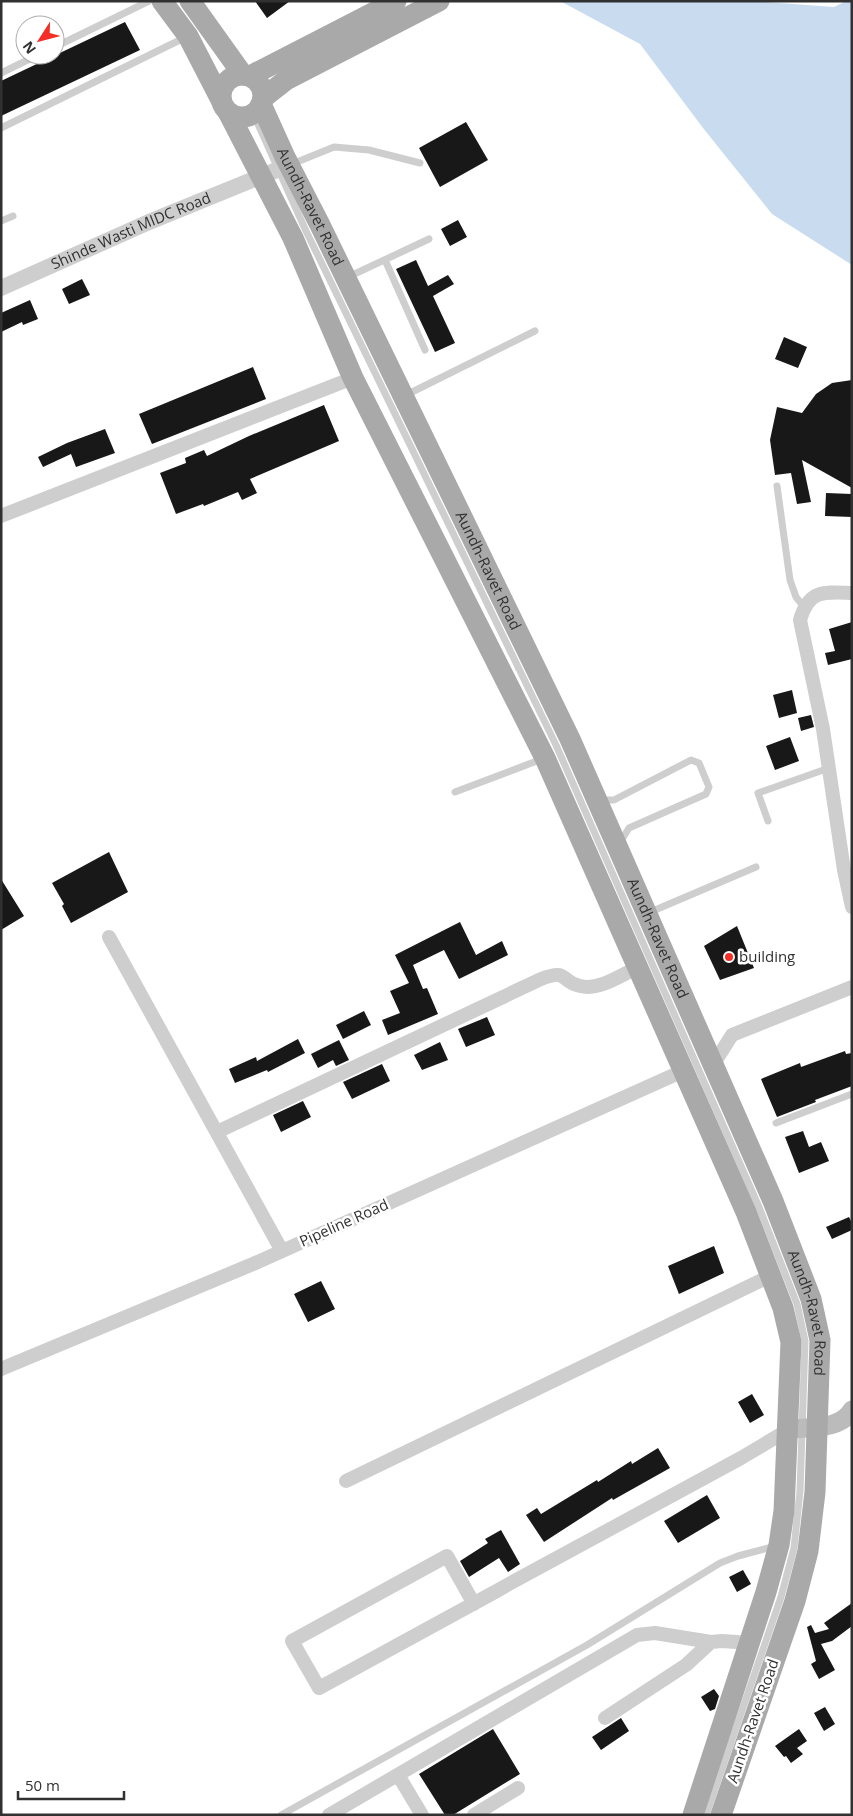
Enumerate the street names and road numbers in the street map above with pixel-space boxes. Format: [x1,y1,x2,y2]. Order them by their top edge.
street label: Aundh-Ravet Road [273,144,349,269]
street label: Shinde Wasti MIDC Road [48,187,214,273]
street label: Aundh-Ravet Road [452,507,526,633]
street label: Aundh-Ravet Road [623,875,694,1001]
street label: Pipeline Road [296,1194,391,1251]
street label: Aundh-Ravet Road [784,1247,831,1376]
street label: Aundh-Ravet Road [721,1656,783,1785]

